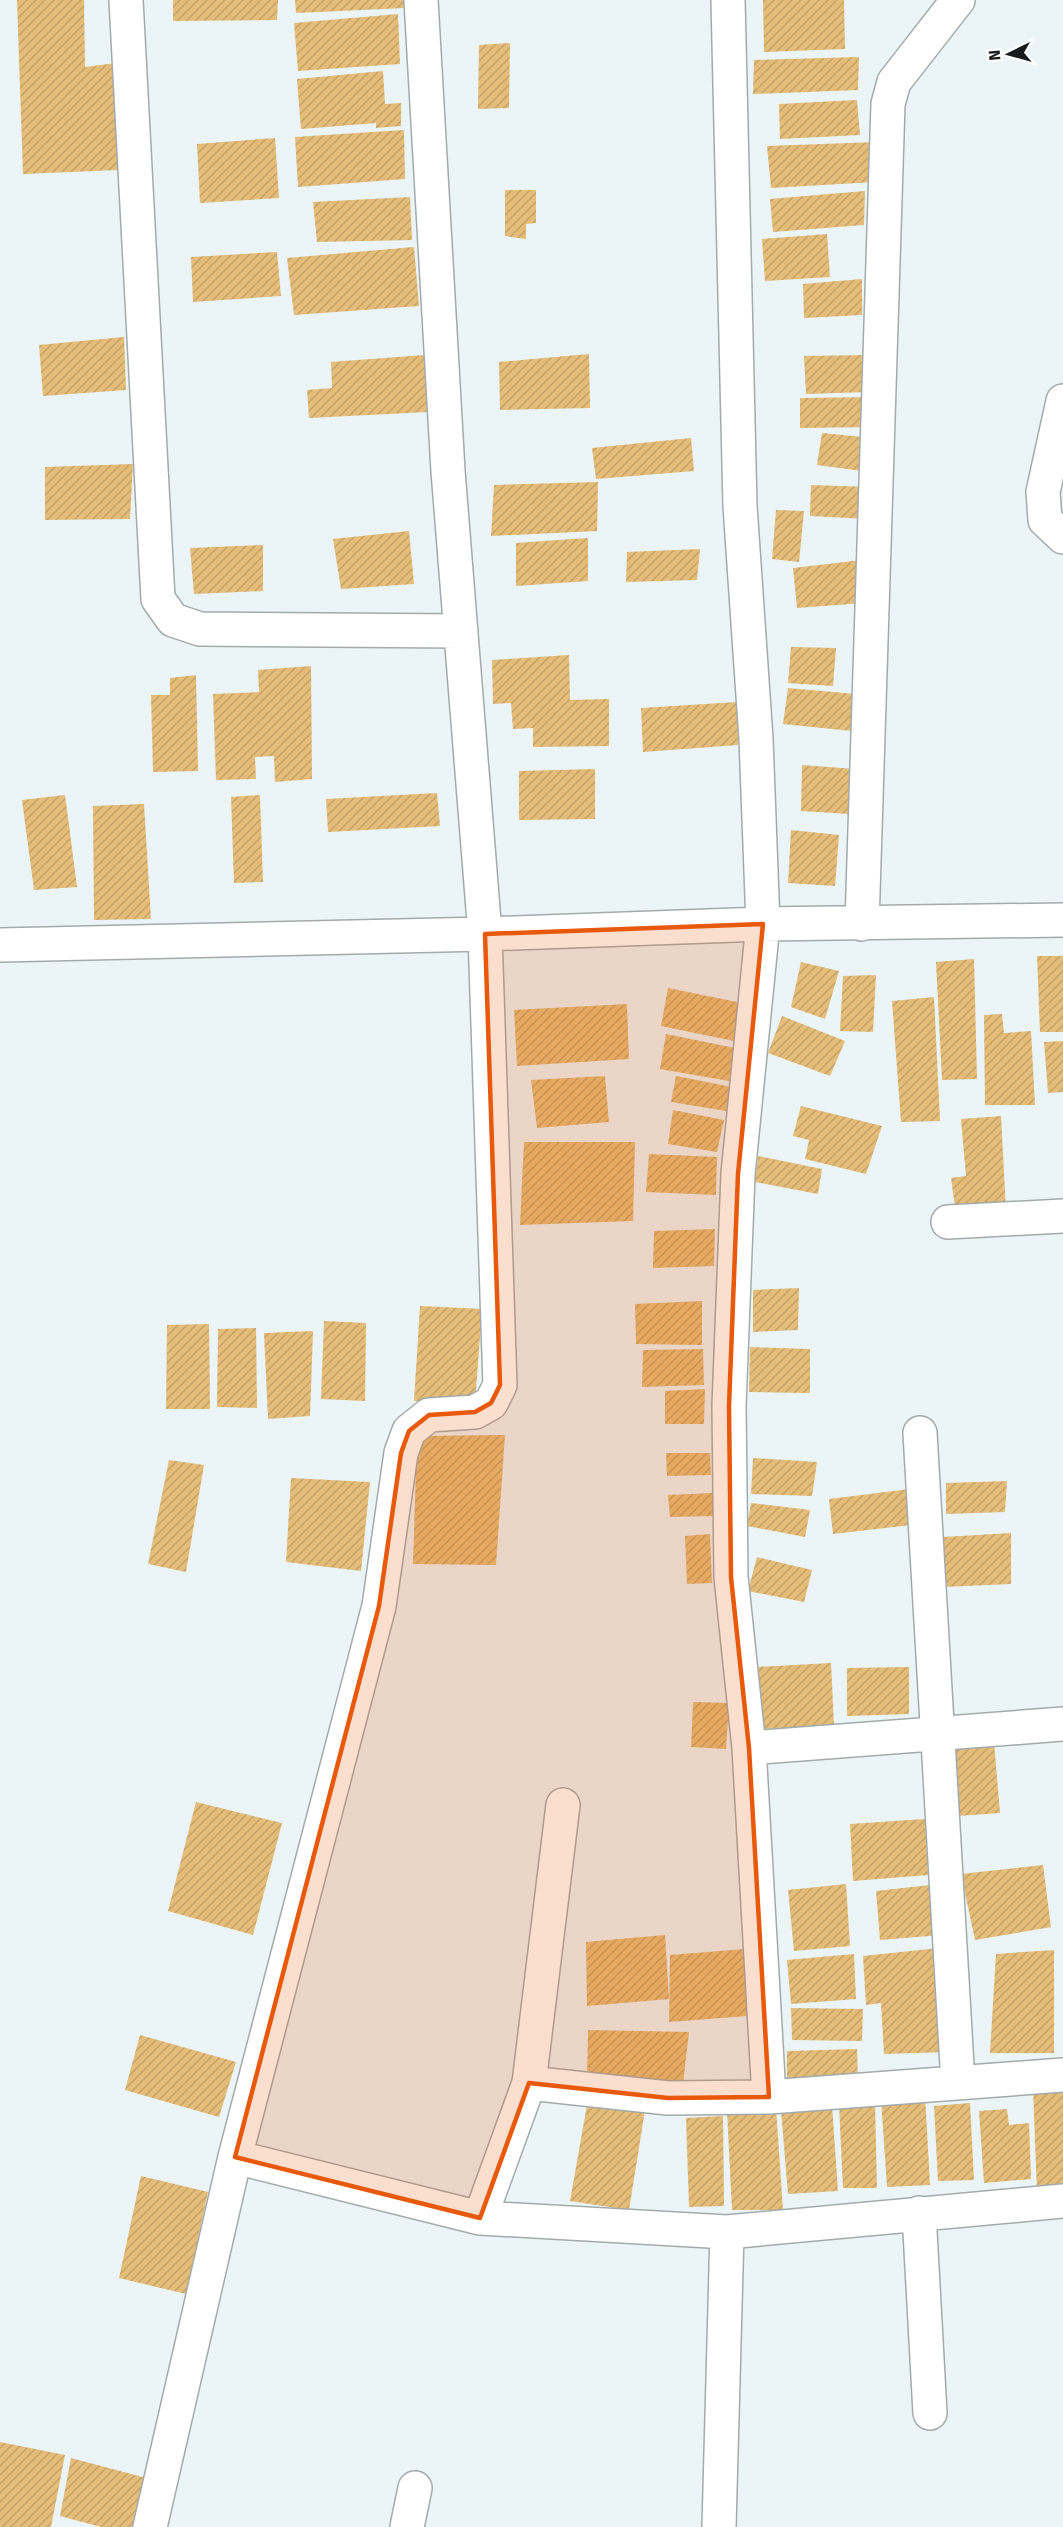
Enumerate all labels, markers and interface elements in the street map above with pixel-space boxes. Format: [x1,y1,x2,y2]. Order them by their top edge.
north arrow [979,24,1039,84]
text: N [985,49,1004,61]

